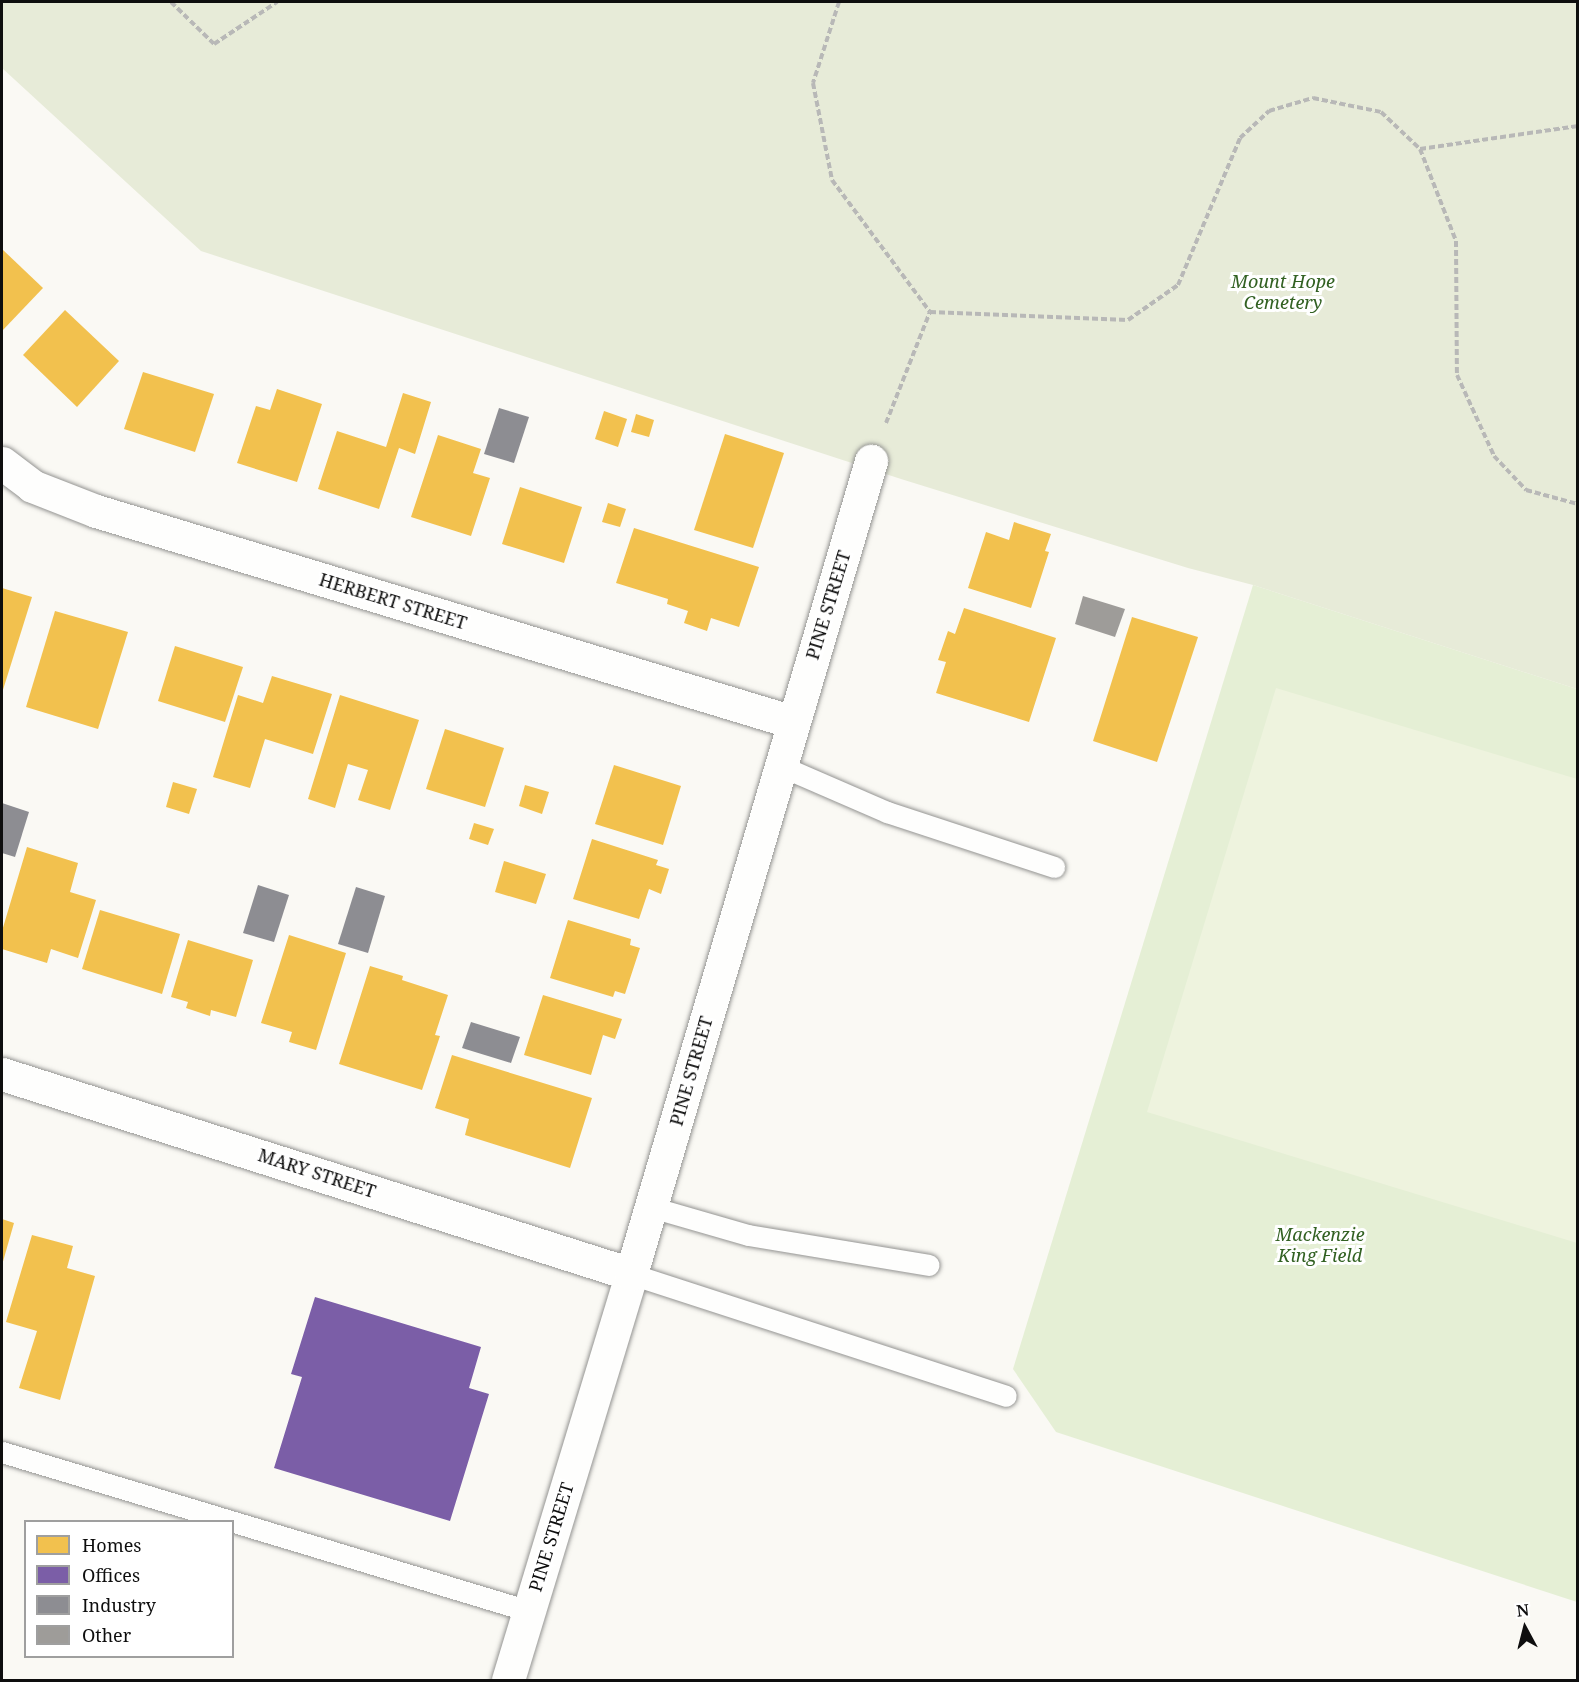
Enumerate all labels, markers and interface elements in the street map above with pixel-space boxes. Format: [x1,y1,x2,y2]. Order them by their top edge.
park label: Mount Hope Cemetery [1231,271,1335,314]
street label: PINE STREET [801,548,855,662]
street label: HERBERT STREET [317,568,469,634]
street label: PINE STREET [665,1014,717,1128]
street label: MARY STREET [255,1144,379,1202]
park label: Mackenzie King Field [1275,1224,1365,1266]
street label: PINE STREET [524,1480,578,1594]
legend [24,1520,234,1658]
text: Homes [82,1533,141,1557]
text: Offices [82,1563,140,1587]
text: Industry [82,1593,156,1617]
north arrow [1495,1598,1555,1658]
text: N [1515,1598,1530,1622]
text: Other [82,1623,131,1647]

